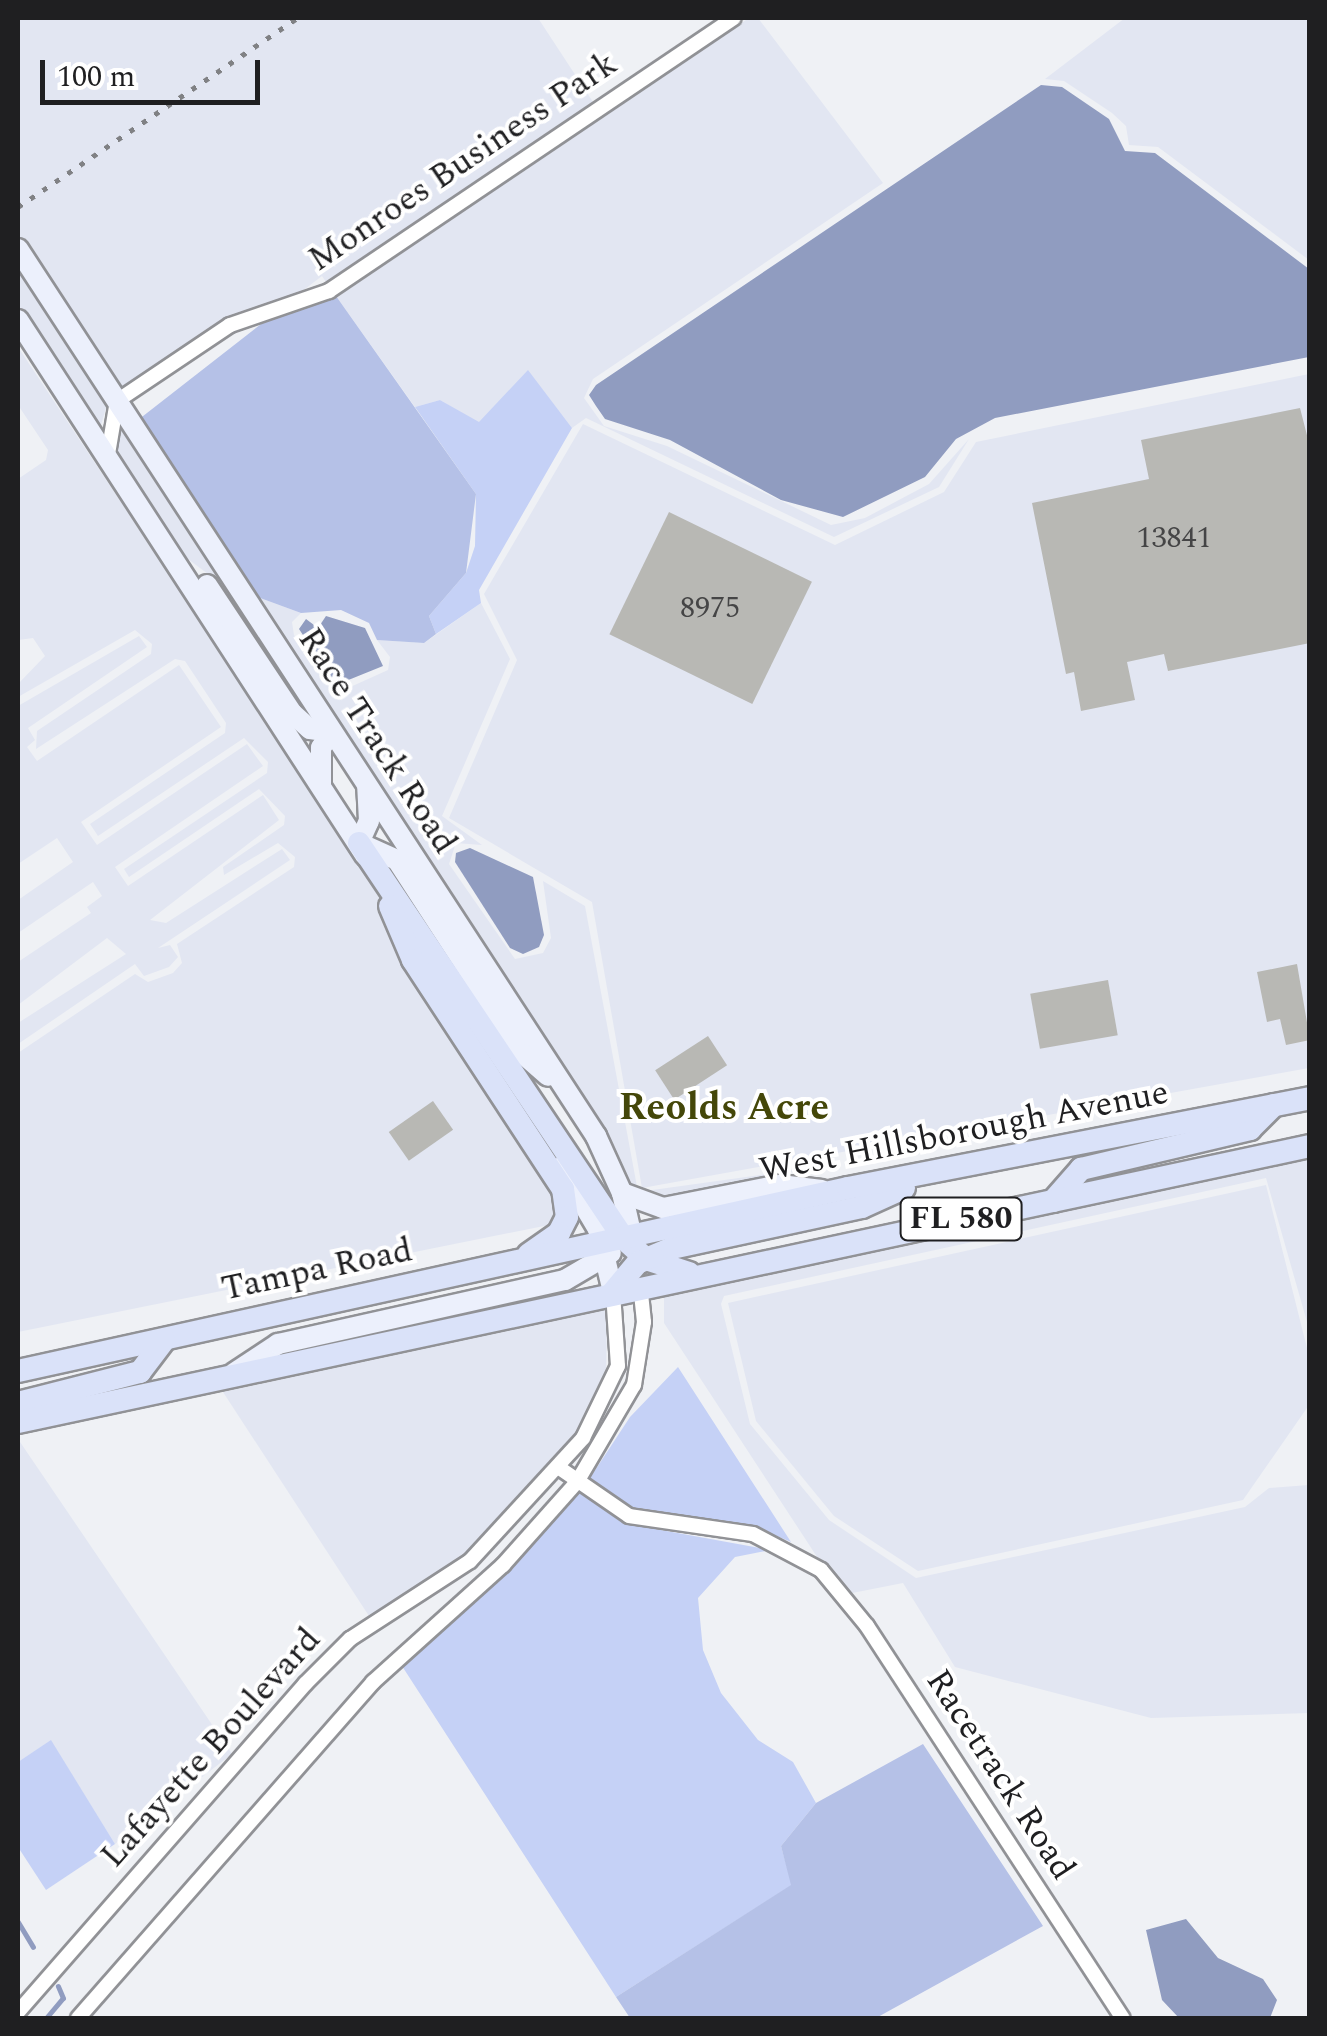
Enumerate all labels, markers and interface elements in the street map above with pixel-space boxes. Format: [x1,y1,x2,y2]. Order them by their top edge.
scale bar [45,40,265,102]
street label: Monroes Business Park [301,43,625,281]
text: 100 m [57,54,135,100]
house number: 13841 [1137,520,1211,556]
house number: 8975 [680,590,740,626]
street label: Race Track Road [288,620,466,862]
street label: West Hillsborough Avenue [756,1072,1172,1192]
district label: Reolds Acre [619,1086,829,1132]
road number: FL 580 [898,1192,1024,1246]
street label: Tampa Road [218,1229,416,1311]
street label: Lafayette Boulevard [92,1619,330,1877]
street label: Racetrack Road [916,1662,1084,1888]

